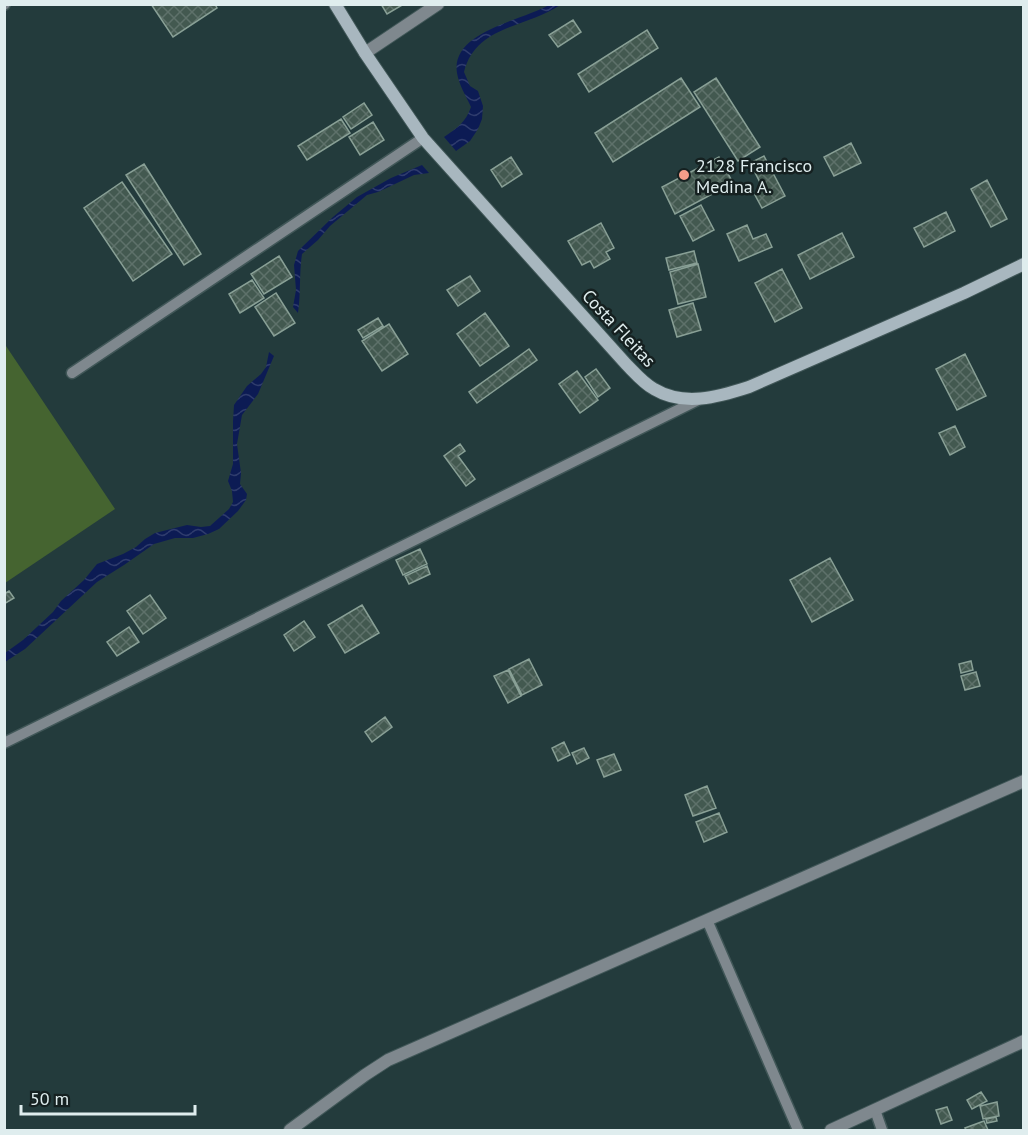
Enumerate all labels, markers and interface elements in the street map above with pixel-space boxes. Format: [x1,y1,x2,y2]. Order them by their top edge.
place label: 2128 Francisco Medina A. [696,154,812,198]
marker: 2128 Francisco Medina A. [677,168,691,182]
street label: Costa Fleitas [577,284,661,372]
scale bar [21,1078,195,1116]
text: 50 m [30,1087,69,1110]

